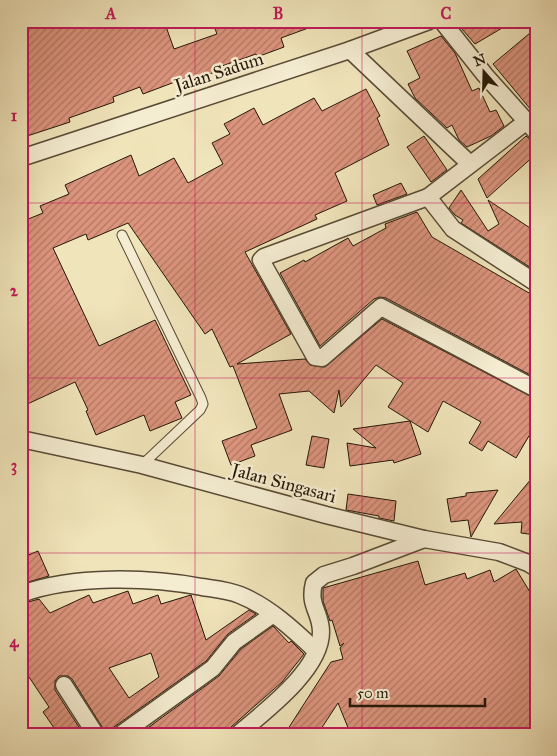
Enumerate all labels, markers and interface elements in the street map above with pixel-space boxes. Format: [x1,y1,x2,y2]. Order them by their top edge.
text: A [105,4,117,23]
text: B [273,4,283,23]
text: C [441,4,452,23]
street label: Jalan Sadum [170,47,267,98]
north arrow [460,48,510,98]
text: N [471,50,488,70]
text: 1 [11,106,18,125]
text: 2 [10,281,19,300]
text: 3 [11,456,17,476]
street label: Jalan Singasari [227,458,339,509]
text: 4 [10,632,20,652]
scale bar [350,676,484,708]
text: 50 m [357,684,389,702]

